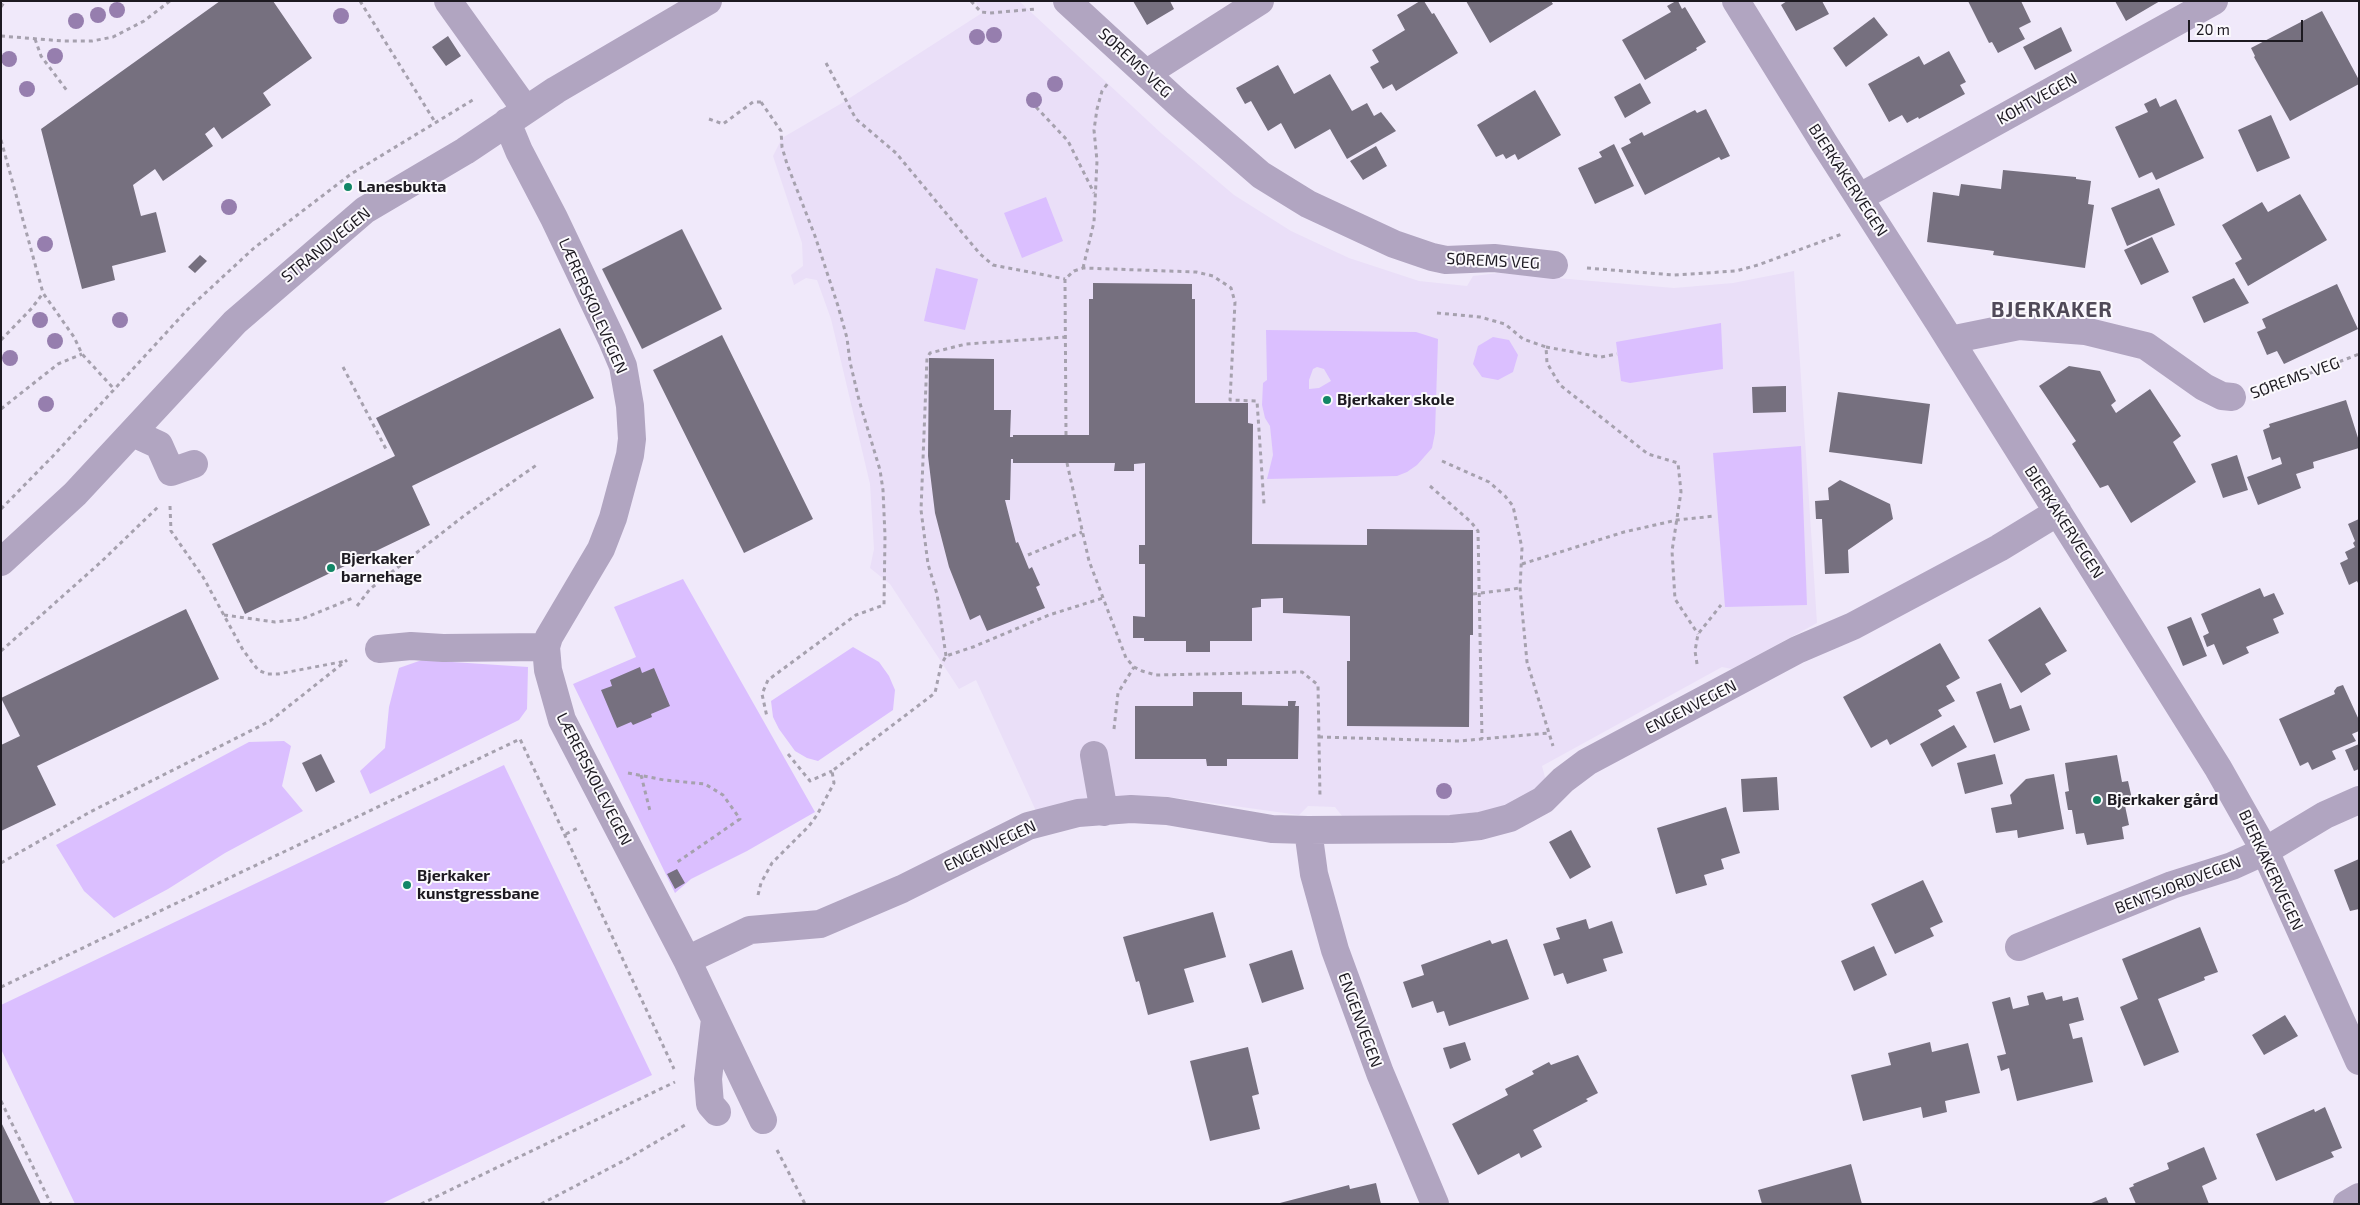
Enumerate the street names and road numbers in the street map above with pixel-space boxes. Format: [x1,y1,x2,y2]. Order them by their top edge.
street label: SØREMS VEG [1094,24,1176,102]
street label: KOHTVEGEN [1994,69,2080,129]
street label: BJERKAKERVEGEN [1804,120,1892,240]
street label: STRANDVEGEN [278,203,374,287]
street label: LÆRERSKOLEVEGEN [554,235,632,377]
street label: SØREMS VEG [1446,249,1540,273]
street label: SØREMS VEG [2248,353,2342,403]
street label: BJERKAKERVEGEN [2020,462,2108,582]
street label: ENGENVEGEN [1642,676,1740,738]
street label: LÆRERSKOLEVEGEN [552,709,636,849]
street label: BJERKAKERVEGEN [2235,807,2307,933]
street label: ENGENVEGEN [941,816,1039,876]
street label: BENTSJORDVEGEN [2112,852,2244,918]
street label: ENGENVEGEN [1334,970,1386,1070]

